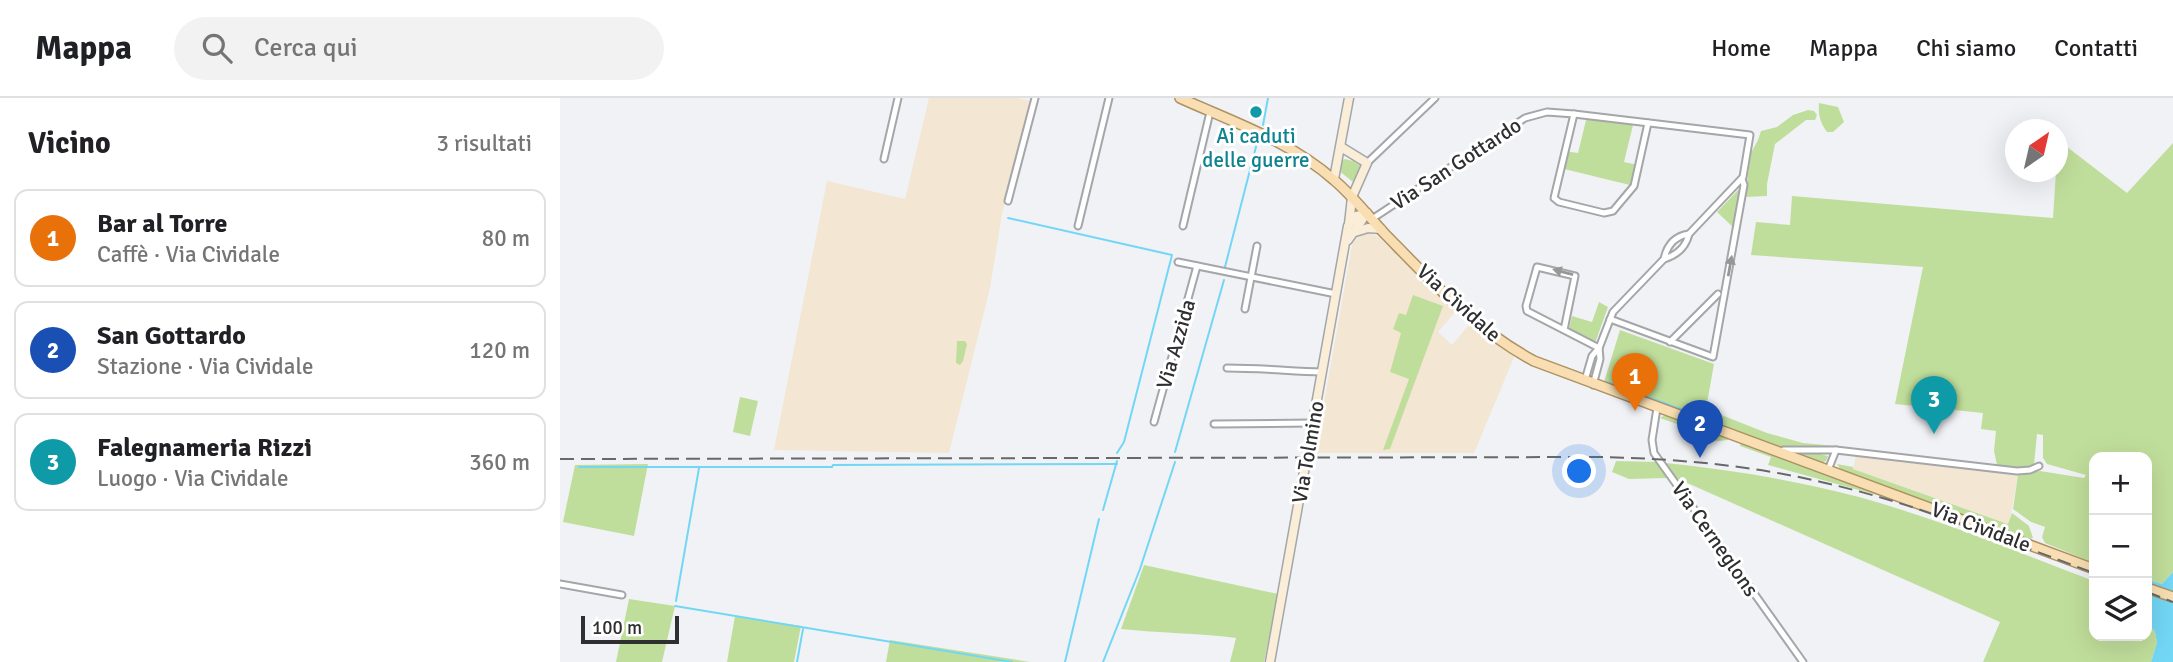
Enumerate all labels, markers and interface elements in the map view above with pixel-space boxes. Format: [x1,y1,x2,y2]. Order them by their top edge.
search box [174,17,664,80]
text: Mappa [35,28,132,69]
icon: search [198,29,236,67]
text: Cerca qui [254,32,358,64]
text: Home [1711,33,1771,63]
text: Mappa [1809,33,1878,63]
text: Chi siamo [1916,33,2016,63]
text: Contatti [2054,33,2138,63]
marker: Ai caduti delle guerre [1248,104,1264,120]
street label: Via San Gottardo [1386,112,1526,216]
north arrow [2005,119,2068,182]
place label: Ai caduti delle guerre [1202,123,1310,173]
text: Vicino [28,125,111,162]
text: 3 risultati [436,129,532,158]
text: Bar al Torre [97,208,227,240]
text: 1 [47,224,59,253]
text: 80 m [482,224,530,253]
text: Caffè · Via Cividale [97,240,280,269]
one-way arrow [1725,255,1736,277]
street label: Via Cividale [1412,258,1506,348]
one-way arrow [1551,266,1573,277]
street label: Via Azzida [1151,296,1201,392]
text: San Gottardo [97,320,246,352]
text: 2 [47,336,59,365]
text: 120 m [469,336,530,365]
text: Stazione · Via Cividale [97,352,313,381]
pin: 1 [1612,353,1658,411]
pin: 3 [1911,376,1957,434]
street label: Via Tolmino [1286,399,1330,505]
pin: 2 [1677,400,1723,458]
text: Falegnameria Rizzi [97,432,312,464]
text: 3 [47,448,59,477]
text: 360 m [469,448,530,477]
map controls [2089,452,2152,641]
button: + [2089,452,2152,515]
your location [1562,454,1596,488]
text: Luogo · Via Cividale [97,464,289,493]
street label: Via Cerneglons [1666,477,1764,601]
street label: Via Cividale [1928,496,2034,558]
button: − [2089,515,2152,578]
button: layers [2089,578,2152,641]
scale bar [581,613,679,645]
text: 100 m [592,616,642,640]

